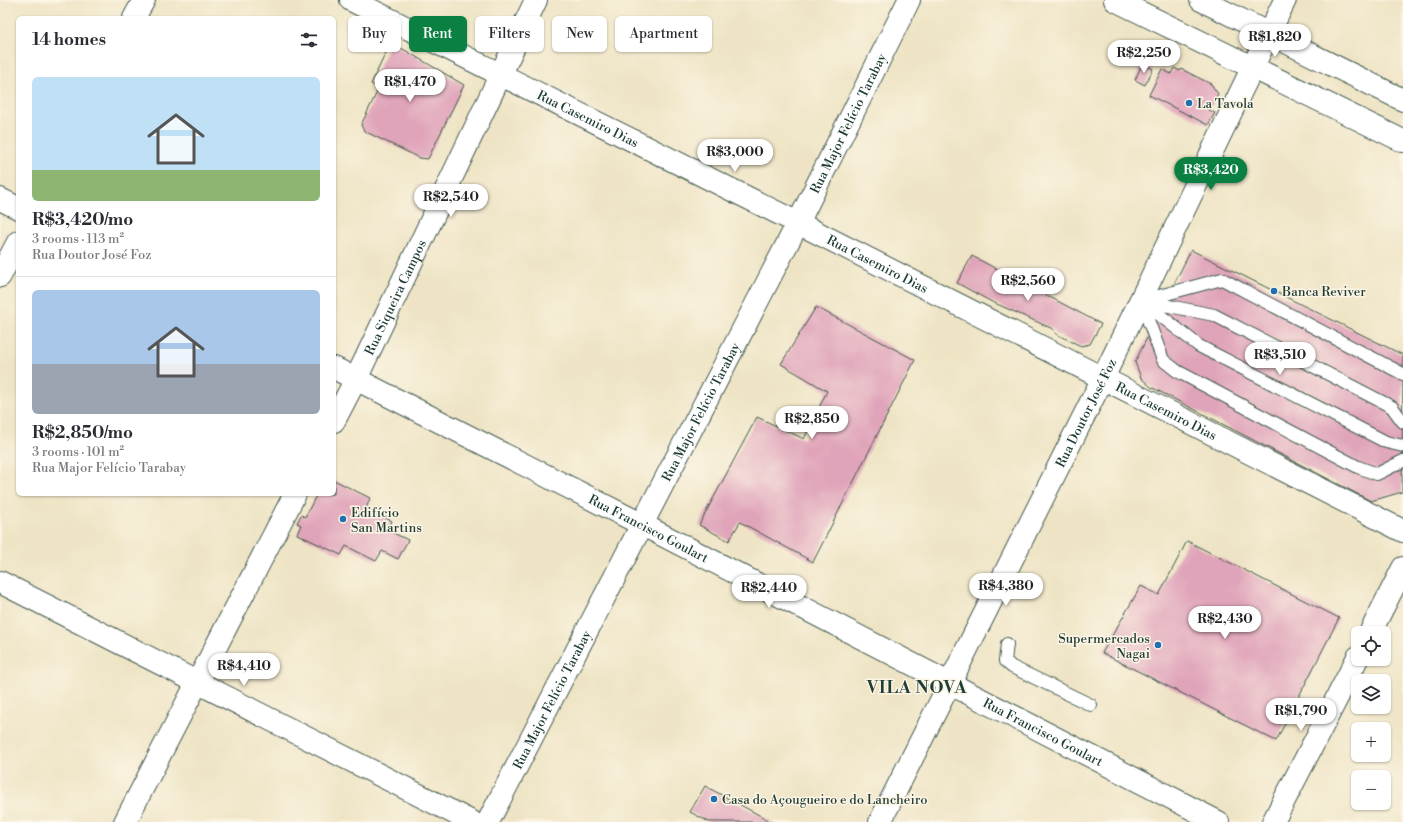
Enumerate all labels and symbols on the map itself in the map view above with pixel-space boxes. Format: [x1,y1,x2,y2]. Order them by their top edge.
pin: R$1,820 [1238,24,1312,58]
pin: R$2,250 [1107,40,1181,74]
street label: Rua Major Felício Tarabay [807,50,890,196]
pin: R$1,470 [373,69,447,103]
street label: Rua Casemiro Dias [534,87,641,151]
place label: La Tavola [1197,96,1254,112]
marker: La Tavola [1184,98,1194,108]
pin: R$3,000 [698,139,772,173]
pin: R$3,420 [1174,157,1248,191]
pin: R$2,540 [414,184,488,218]
street label: Rua Casemiro Dias [824,232,931,297]
street label: Rua Siqueira Campos [362,237,430,358]
pin: R$2,560 [991,268,1065,302]
place label: Banca Reviver [1281,284,1366,300]
marker: Banca Reviver [1269,286,1279,296]
street label: Rua Major Felício Tarabay [659,339,744,484]
pin: R$3,510 [1243,342,1317,376]
street label: Rua Doutor José Foz [1052,356,1120,470]
street label: Rua Casemiro Dias [1113,379,1220,444]
pin: R$2,850 [775,406,849,440]
street label: Rua Francisco Goulart [586,492,711,567]
place label: Edifício San Martins [351,505,422,536]
marker: Edifício San Martins [338,514,348,524]
pin: R$4,380 [969,573,1043,607]
pin: R$2,440 [732,575,806,609]
pin: R$2,430 [1188,606,1262,640]
street label: Rua Major Felício Tarabay [510,627,595,772]
place label: Supermercados Nagai [1058,631,1150,662]
marker: Supermercados Nagai [1153,640,1163,650]
pin: R$4,410 [207,653,281,687]
district label: VILA NOVA [866,677,967,699]
street label: Rua Francisco Goulart [980,695,1106,770]
pin: R$1,790 [1264,698,1338,732]
place label: Casa do Açougueiro e do Lancheiro [722,792,927,808]
marker: Casa do Açougueiro e do Lancheiro [709,794,719,804]

